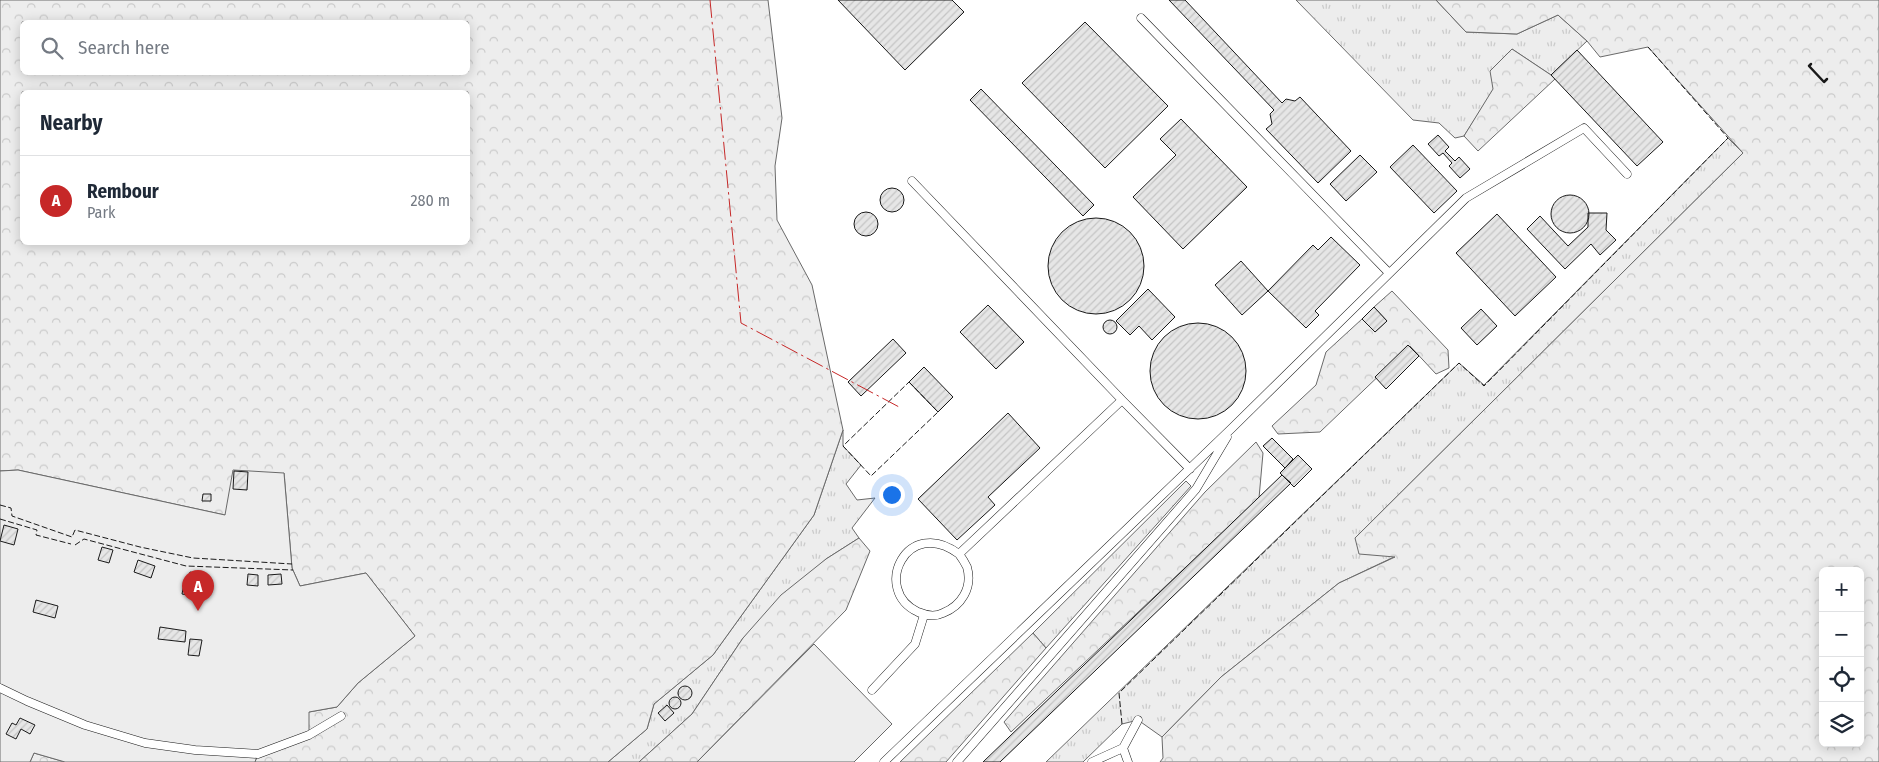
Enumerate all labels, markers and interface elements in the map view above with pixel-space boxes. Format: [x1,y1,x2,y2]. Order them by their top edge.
search box [20,20,470,75]
icon: search [38,34,66,62]
text: Search here [78,36,170,59]
text: Nearby [40,110,102,136]
text: Rembour [87,180,159,203]
text: A [52,191,60,210]
text: 280 m [411,191,450,210]
text: Park [87,203,115,222]
your location [879,482,905,508]
map controls [1819,567,1864,747]
button: + [1819,567,1864,612]
pin: A [182,570,214,611]
button: − [1819,612,1864,657]
button: locate [1819,657,1864,702]
button: layers [1819,702,1864,747]

